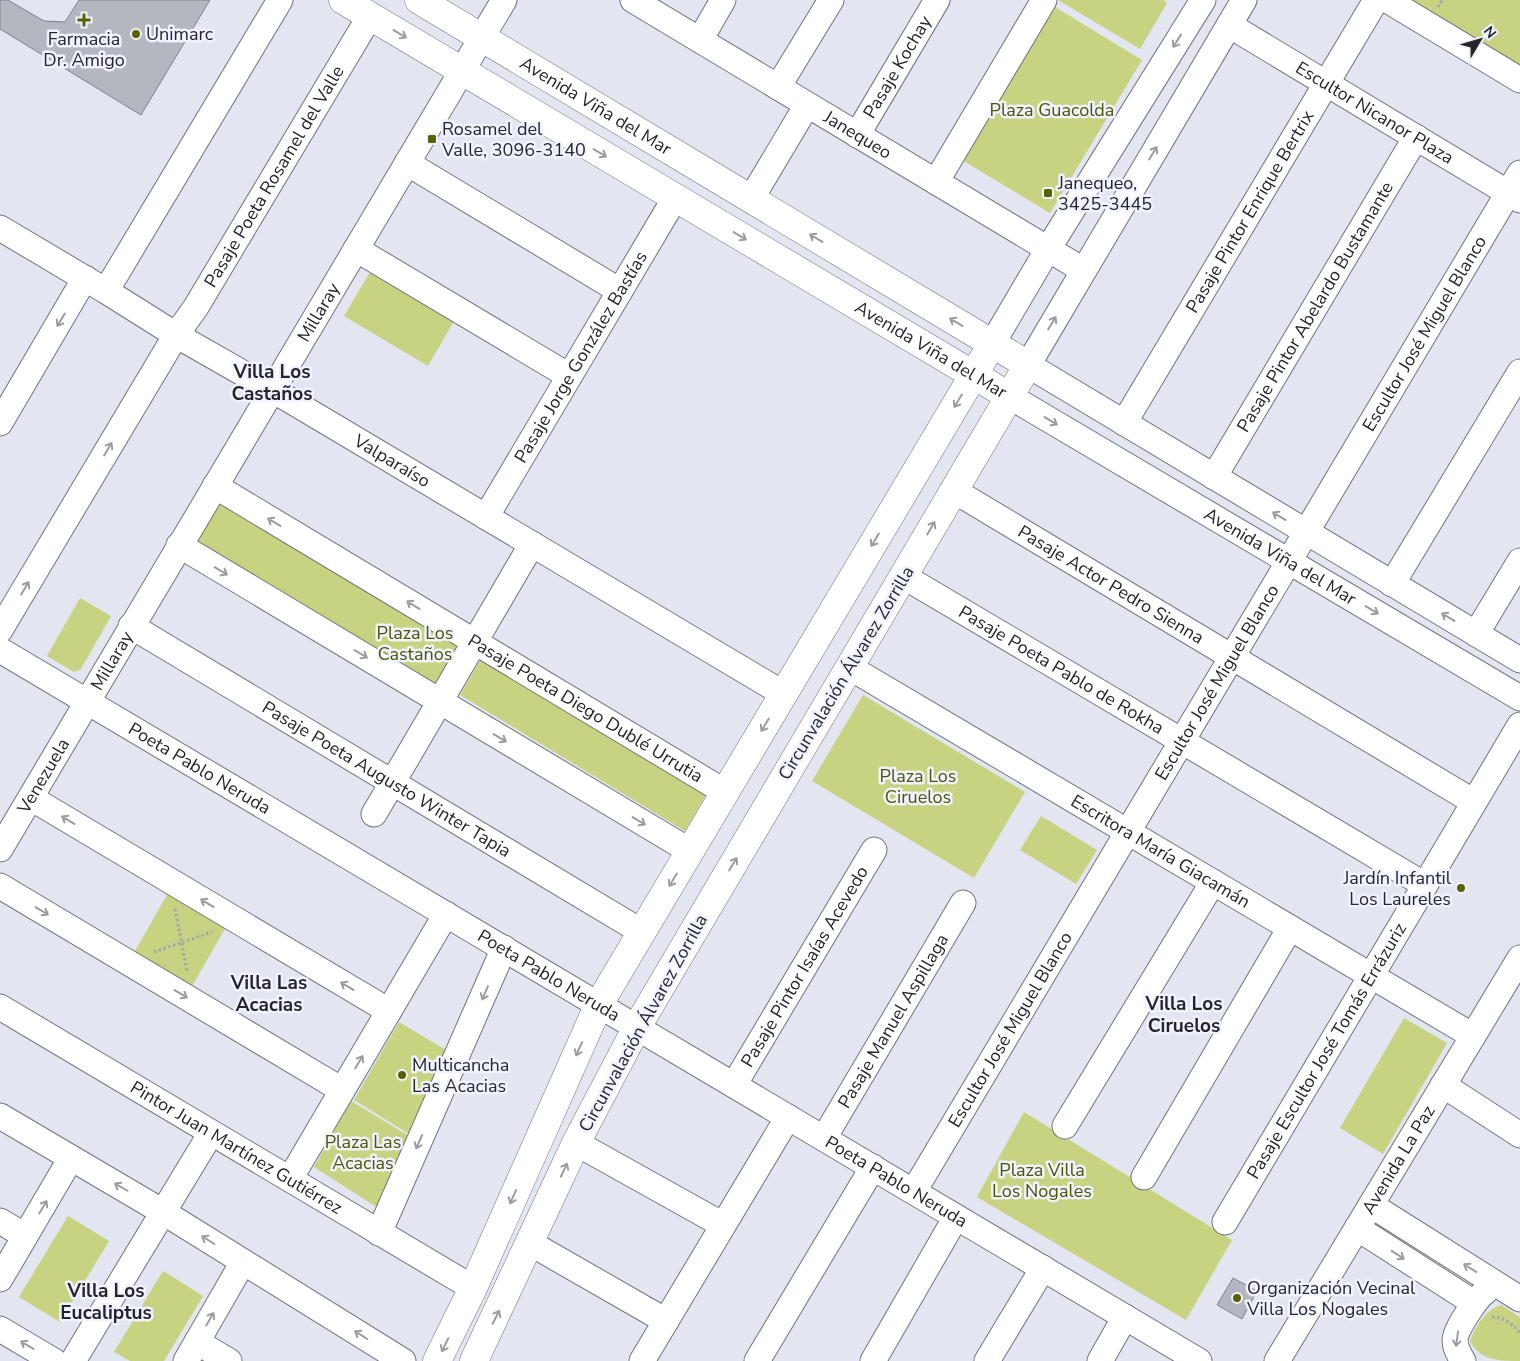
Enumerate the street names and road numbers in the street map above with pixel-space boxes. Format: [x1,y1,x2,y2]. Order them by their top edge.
street label: Pasaje Kochay [857,11,937,123]
street label: Avenida Viña del Mar [515,51,677,161]
street label: Escultor Nicanor Plaza [1291,56,1458,169]
street label: Pasaje Poeta Rosamel del Valle [198,61,350,292]
street label: Janequeo [818,105,896,164]
street label: Pasaje Pintor Enrique Bertrix [1180,106,1320,317]
street label: Pasaje Pintor Abelardo Bustamante [1231,177,1399,437]
street label: Escultor José Miguel Blanco [1357,231,1492,436]
street label: Pasaje Jorge González Bastías [509,247,653,467]
street label: Millaray [292,278,346,346]
street label: Avenida Viña del Mar [850,295,1012,404]
street label: Valparaíso [348,428,435,493]
street label: Avenida Viña del Mar [1200,502,1361,611]
street label: Pasaje Actor Pedro Sienna [1013,520,1208,650]
street label: Circunvalación Álvarez Zorrilla [773,562,919,784]
street label: Escultor José Miguel Blanco [1149,580,1284,785]
street label: Pasaje Poeta Pablo de Rokha [954,600,1168,740]
street label: Millaray [85,626,139,695]
street label: Pasaje Poeta Diego Dublé Urrutia [463,628,707,788]
street label: Pasaje Poeta Augusto Winter Tapia [258,695,516,863]
street label: Poeta Pablo Neruda [124,717,275,820]
street label: Venezuela [11,734,75,819]
street label: Escritora María Giacamán [1067,789,1255,914]
street label: Pasaje Pintor Isaías Acevedo [735,861,874,1071]
street label: Circunvalación Álvarez Zorrilla [573,910,713,1136]
street label: Pasaje Escultor José Tomás Errázuriz [1241,918,1412,1183]
street label: Poeta Pablo Neruda [473,924,624,1027]
street label: Escultor José Miguel Blanco [943,927,1078,1132]
street label: Pasaje Manuel Aspillaga [832,929,954,1113]
street label: Pintor Juan Martínez Gutiérrez [126,1075,347,1220]
street label: Avenida La Paz [1356,1101,1440,1219]
street label: Poeta Pablo Neruda [821,1130,972,1233]

